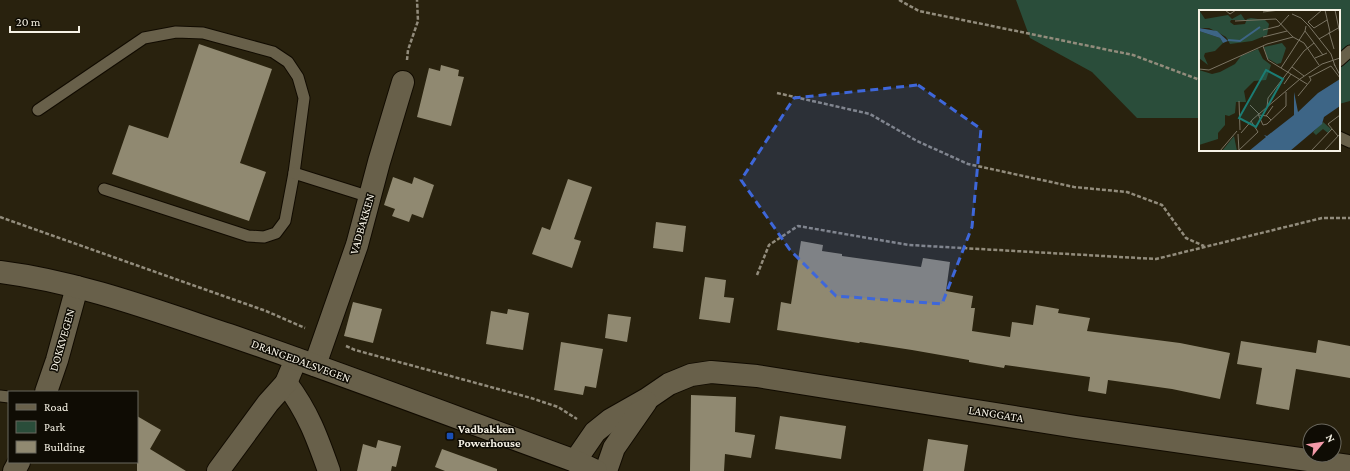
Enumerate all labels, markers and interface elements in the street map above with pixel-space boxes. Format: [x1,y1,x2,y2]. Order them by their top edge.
scale bar [10,8,79,34]
inset map [1199,10,1340,151]
text: 20 m [16,15,41,29]
street label: VADBAKKEN [347,192,377,256]
street label: DOKKVEGEN [46,307,78,373]
street label: DRANGEDALSVEGEN [249,337,353,386]
legend [8,391,138,463]
text: Road [44,400,69,414]
street label: LANGGATA [968,403,1025,425]
text: Park [44,420,66,434]
place label: Vadbakken Powerhouse [457,422,521,450]
north arrow [1302,423,1342,463]
marker: Vadbakken Powerhouse [445,431,455,441]
text: N [1324,432,1338,445]
text: Building [44,440,85,454]

